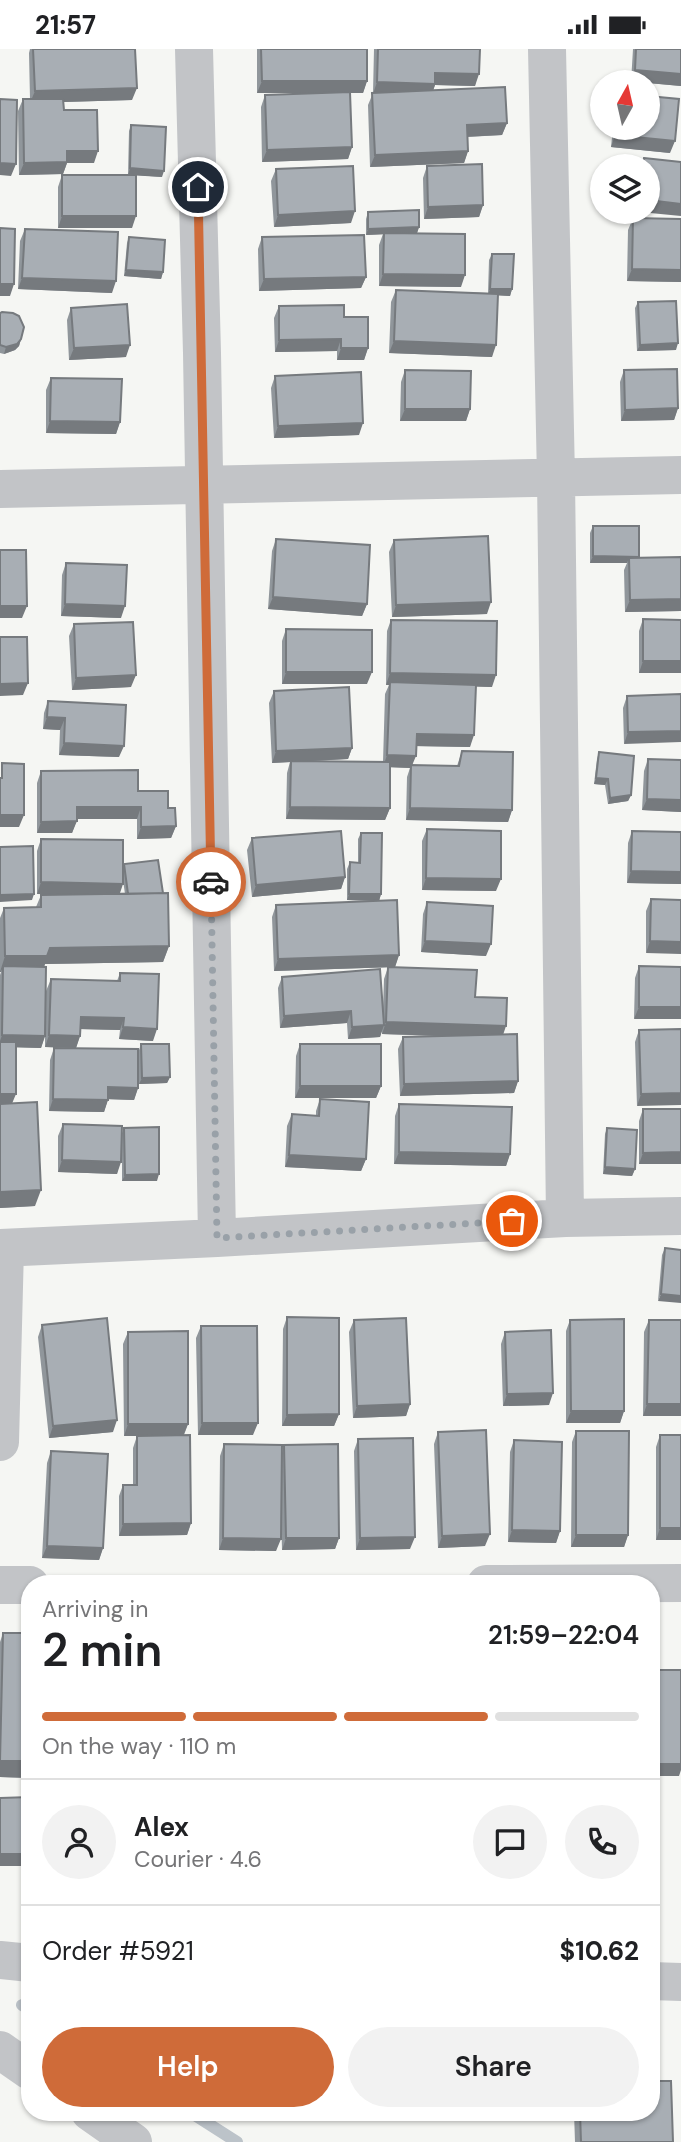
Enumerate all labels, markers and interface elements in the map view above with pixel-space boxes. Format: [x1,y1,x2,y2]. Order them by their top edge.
text: 21:57 [35,8,96,42]
north arrow [590,70,660,140]
map controls [590,70,660,224]
button: layers [590,154,660,224]
pin [168,157,228,217]
icon: home [179,168,217,206]
courier [176,847,246,917]
icon: car [192,863,230,901]
pin [482,1191,542,1251]
icon: bag [493,1202,531,1240]
text: Arriving in [42,1594,148,1624]
text: 21:59–22:04 [488,1618,639,1652]
text: 2 min [42,1620,162,1680]
text: On the way · 110 m [42,1731,236,1761]
button: person [42,1805,116,1879]
button: chat [473,1805,547,1879]
button: phone [565,1805,639,1879]
text: Alex [134,1810,189,1844]
text: Courier · 4.6 [134,1844,262,1874]
text: Order #5921 [42,1934,194,1968]
text: $10.62 [560,1934,639,1968]
button: Help [42,2027,334,2107]
button: Share [348,2027,639,2107]

